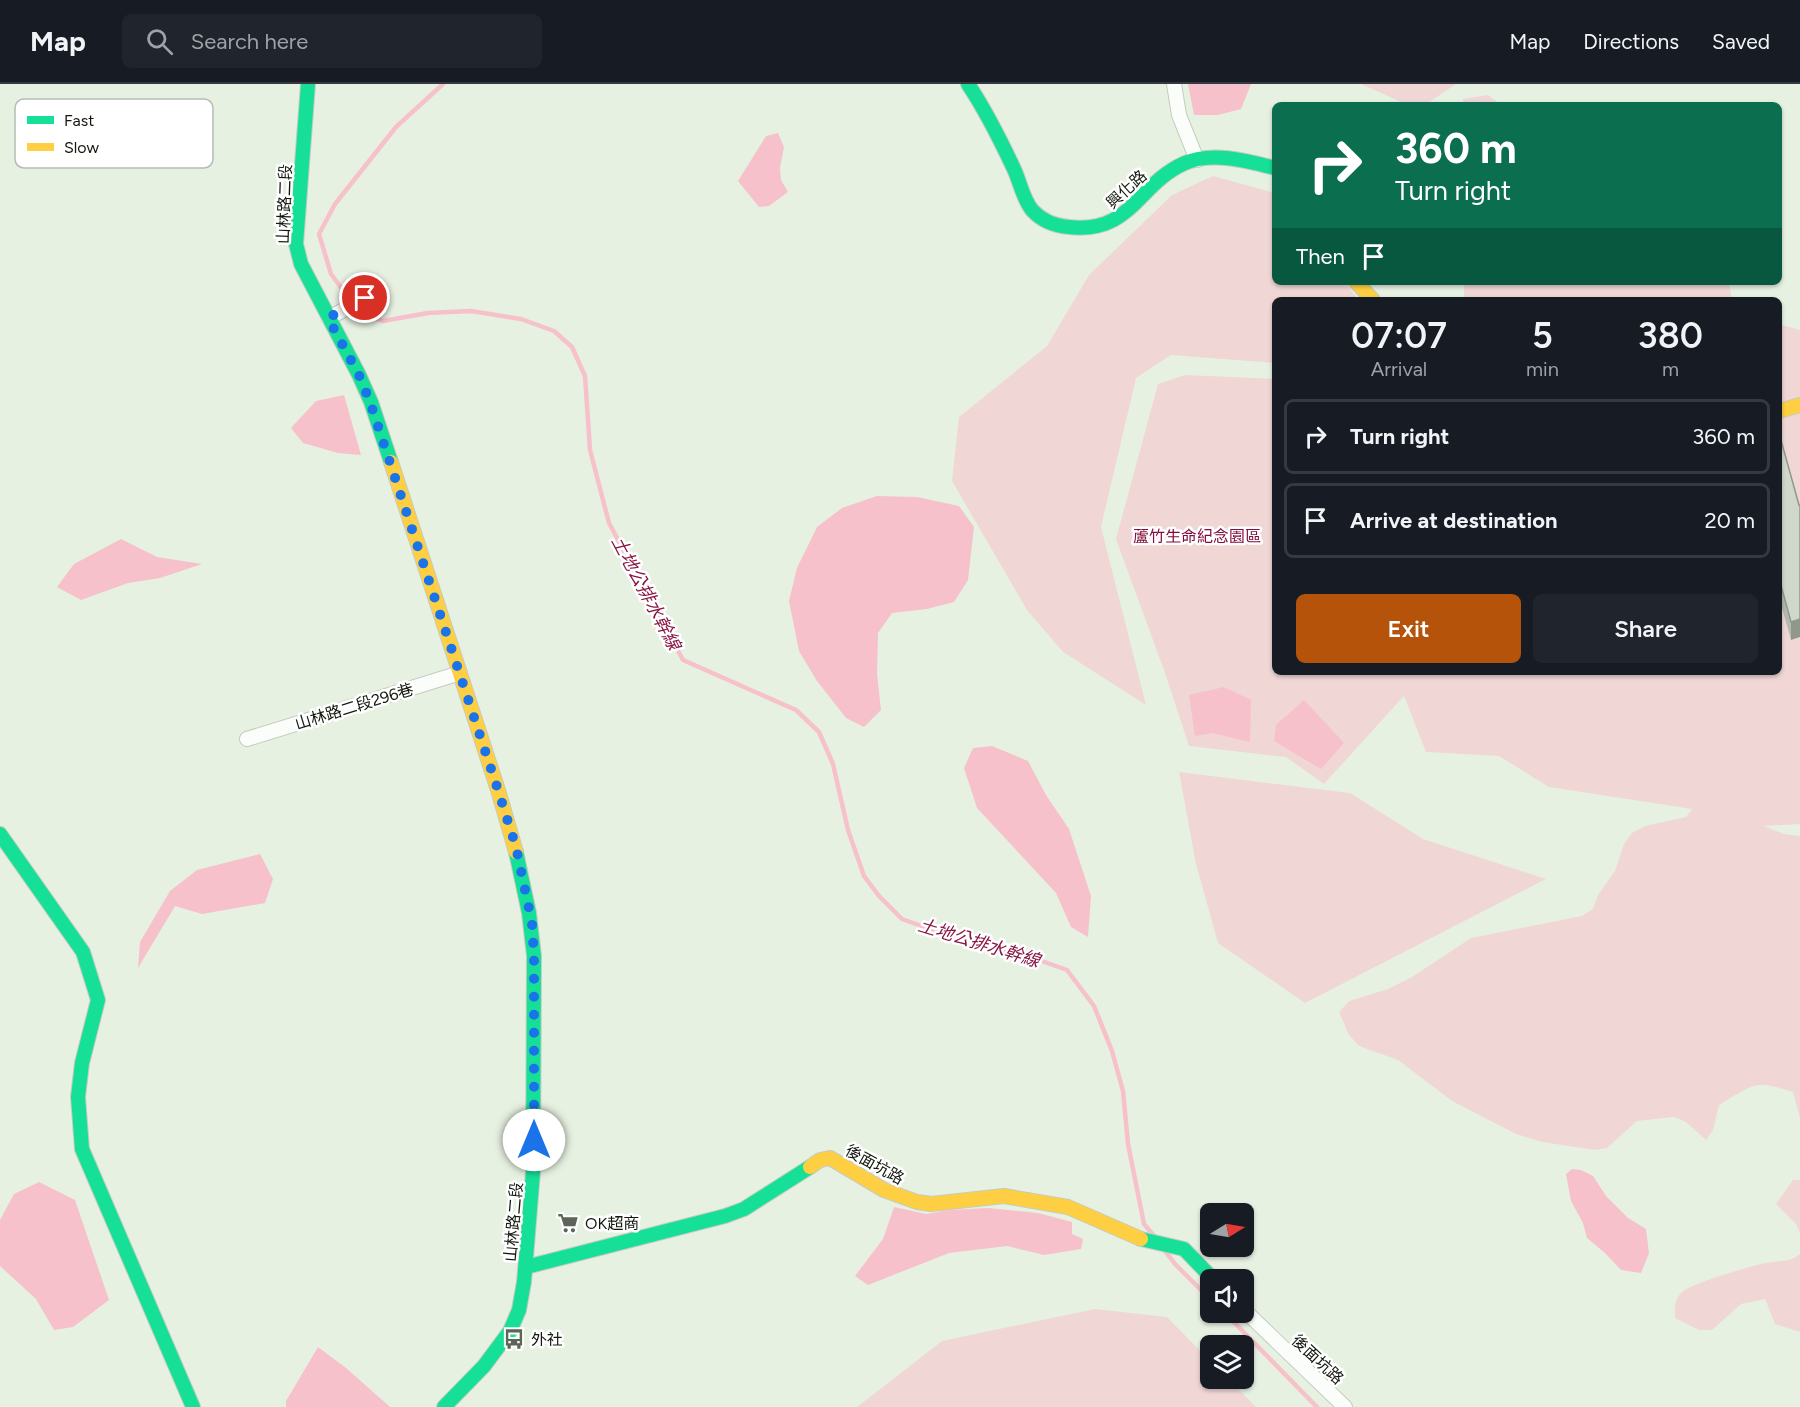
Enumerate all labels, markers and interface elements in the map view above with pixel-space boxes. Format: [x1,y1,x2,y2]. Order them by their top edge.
search box [122,14,542,68]
text: Map [30,24,86,58]
icon: search [143,25,176,58]
text: Search here [191,28,308,55]
text: Map [1509,29,1550,54]
text: Directions [1583,29,1679,54]
text: Saved [1712,29,1770,54]
legend [15,99,213,168]
text: Fast [64,111,94,130]
text: 360 m [1395,123,1517,174]
icon: right [1296,126,1374,204]
text: Slow [64,138,99,157]
street label: 山林路二段 [274,164,295,244]
street label: 興化路 [1102,166,1151,212]
text: Turn right [1395,174,1511,207]
icon: arrive [1357,240,1390,273]
text: Then [1296,243,1345,270]
pin [339,272,390,323]
icon: arrive [348,281,381,314]
text: 07:07 [1351,314,1447,357]
text: 5 [1532,314,1553,357]
text: 380 [1638,314,1703,357]
text: Arrival [1371,357,1427,381]
text: min [1526,357,1559,381]
text: m [1662,357,1679,381]
icon: right [1299,420,1332,453]
text: Turn right [1350,423,1449,450]
text: 360 m [1692,423,1755,450]
icon: arrive [1299,504,1332,537]
text: Arrive at destination [1350,507,1558,534]
text: 20 m [1704,507,1755,534]
park label: 蘆竹生命紀念園區 [1133,527,1261,546]
water label: 土地公排水幹線 [607,532,686,656]
button: Exit [1296,594,1521,663]
button: Share [1533,594,1758,663]
street label: 山林路二段296巷 [293,679,416,734]
water label: 土地公排水幹線 [916,914,1044,973]
position arrow [502,1108,566,1172]
street label: 後面坑路 [842,1141,907,1188]
street label: 山林路二段 [501,1181,526,1263]
north arrow [1200,1203,1254,1257]
map controls [1200,1203,1254,1389]
supermarket icon: OK超商 [556,1211,580,1235]
place label: OK超商 [585,1214,639,1233]
button: sound [1200,1269,1254,1323]
bus stop icon: 外社 [502,1327,526,1351]
place label: 外社 [531,1330,563,1349]
street label: 後面坑路 [1288,1331,1348,1388]
button: layers [1200,1335,1254,1389]

